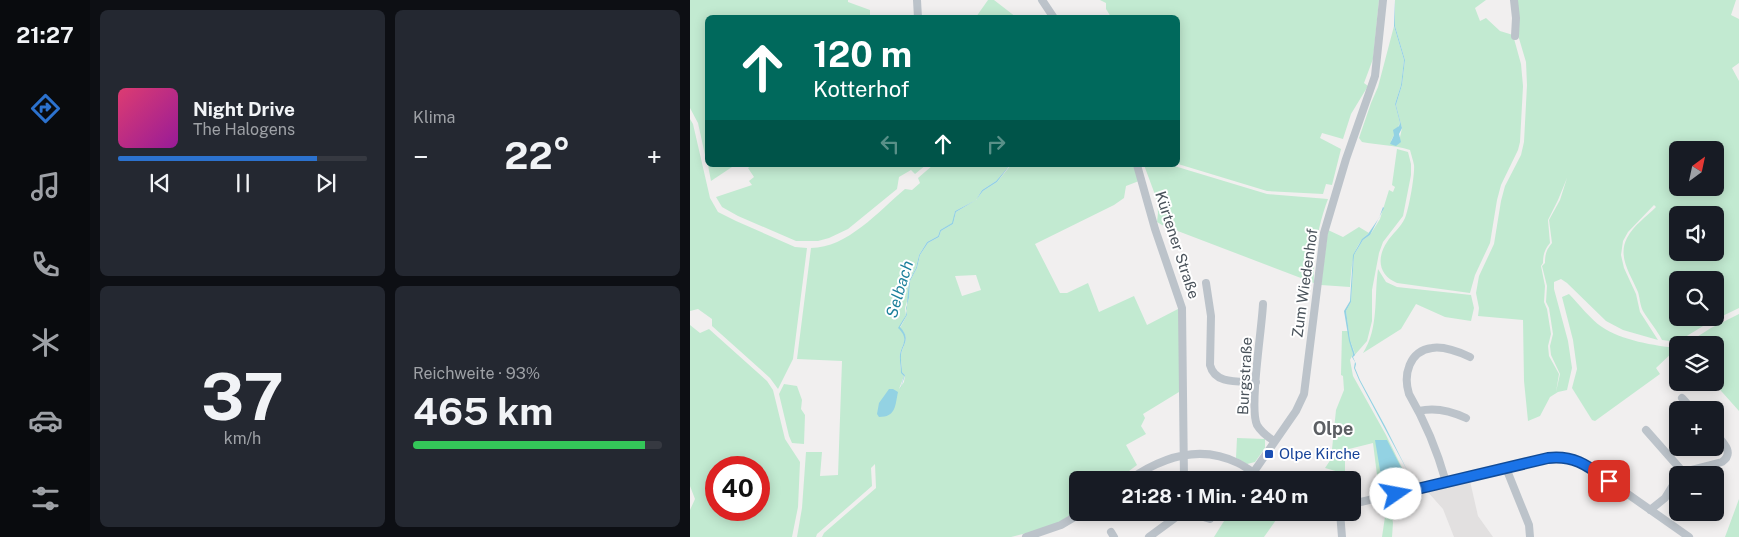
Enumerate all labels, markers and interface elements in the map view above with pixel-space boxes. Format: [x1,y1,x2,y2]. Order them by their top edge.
text: 21:27 [16,22,74,48]
text: 120 m [813,34,912,75]
icon: ahead [730,35,795,100]
text: Kotterhof [813,76,910,102]
icon: directions [28,91,63,126]
text: Night Drive [193,98,295,120]
text: Klima [413,108,455,127]
text: The Halogens [193,120,295,139]
icon: left [876,130,904,158]
icon: ahead [929,130,957,158]
icon: right [982,130,1010,158]
text: 22° [504,133,571,178]
text: − [413,140,429,173]
text: + [646,140,662,173]
north arrow [1669,141,1724,196]
map controls [1669,141,1724,521]
icon: music [28,169,63,204]
icon: previous [146,169,174,197]
icon: pause [229,169,257,197]
icon: next [312,169,340,197]
street label: Kürtener Straße [1152,189,1203,301]
button: sound [1669,206,1724,261]
street label: Zum Wiedenhof [1288,227,1321,339]
icon: phone [28,247,63,282]
water label: Selbach [882,258,917,320]
button: search [1669,271,1724,326]
icon: climate [28,325,63,360]
button: layers [1669,336,1724,391]
street label: Burgstraße [1234,337,1255,415]
text: 37 [201,358,284,435]
text: Reichweite · 93% [413,364,540,383]
text: 465 km [413,389,553,434]
button: + [1669,401,1724,456]
icon: car [28,403,63,438]
district label: Olpe [1313,418,1353,439]
text: km/h [224,429,261,448]
place label: Olpe Kirche [1279,445,1360,462]
marker: Olpe Kirche [1263,448,1275,460]
speed limit sign: 40 [705,456,770,521]
pin [1588,460,1630,502]
button: − [1669,466,1724,521]
position arrow [1369,467,1421,519]
icon: arrive [1595,467,1623,495]
icon: filters [28,481,63,516]
text: 21:28 · 1 Min. · 240 m [1122,485,1308,507]

